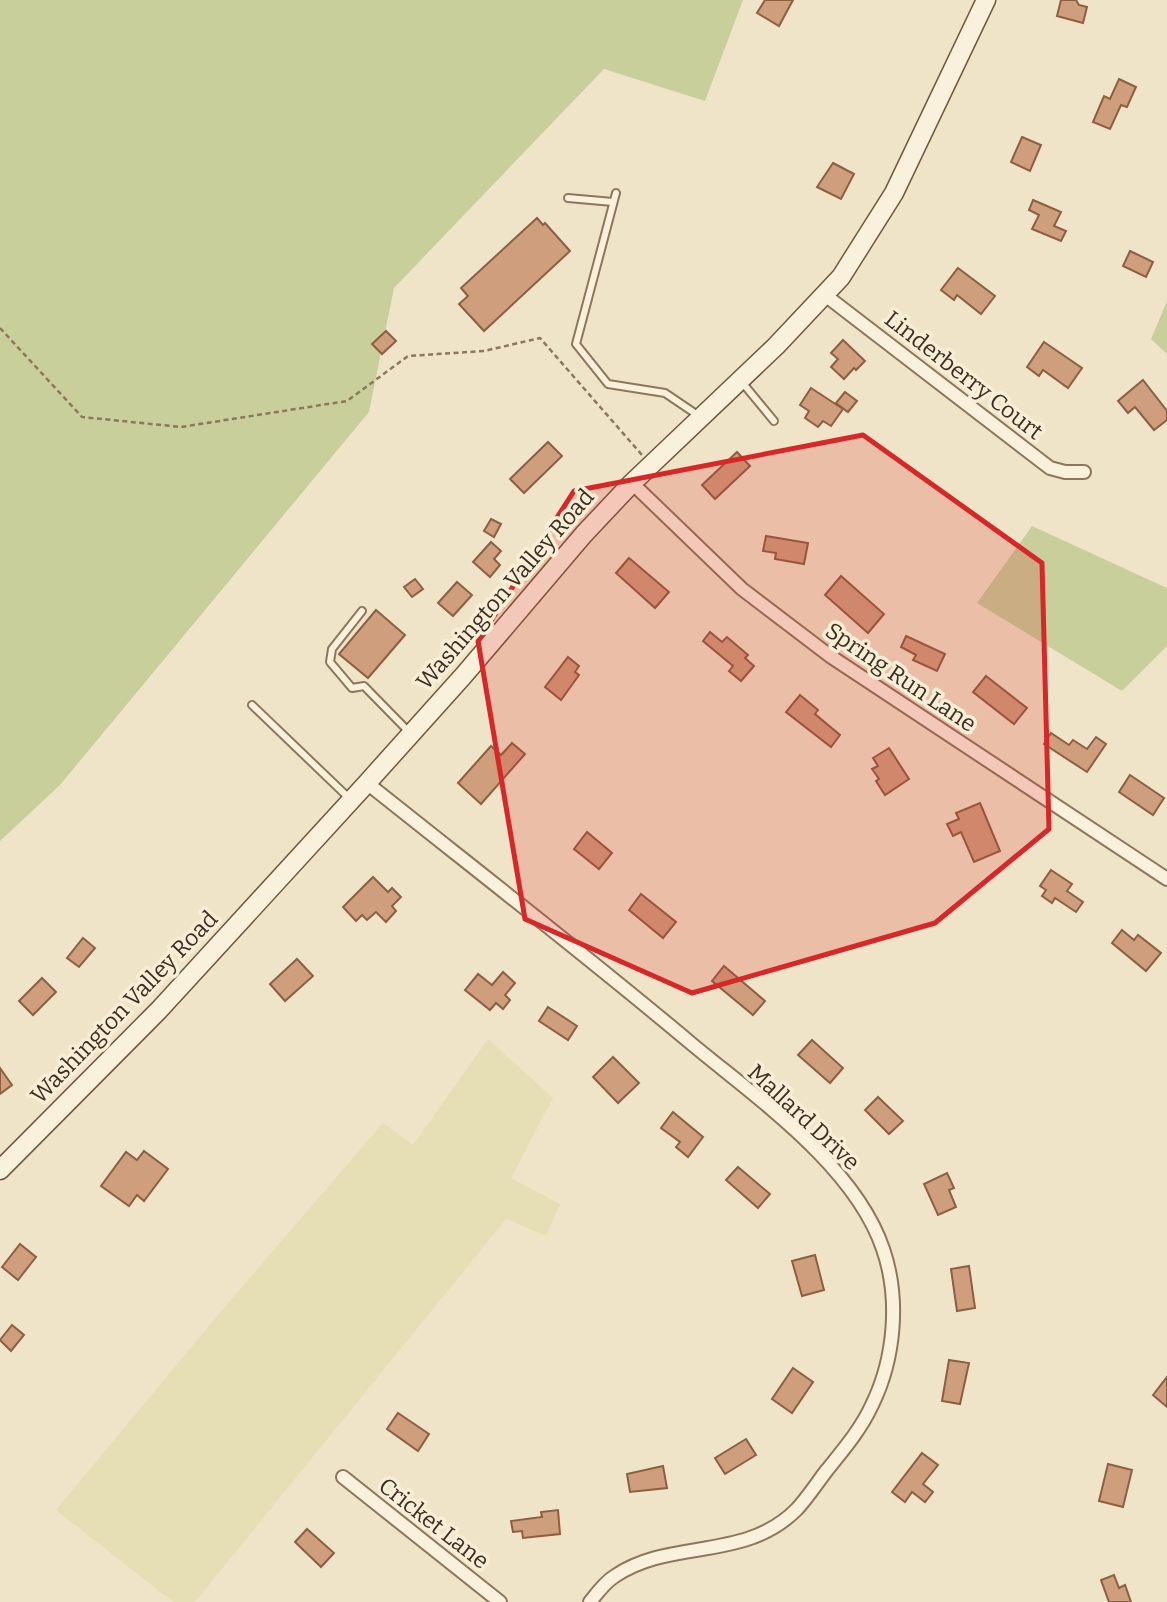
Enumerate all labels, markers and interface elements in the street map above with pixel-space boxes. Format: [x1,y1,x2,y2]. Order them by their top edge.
street label: Linderberry Court [879,305,1049,445]
street label: Washington Valley Road [410,483,600,695]
street label: Spring Run Lane [820,616,982,738]
street label: Washington Valley Road [25,905,224,1109]
street label: Mallard Drive [742,1058,866,1176]
street label: Cricket Lane [373,1471,495,1575]

